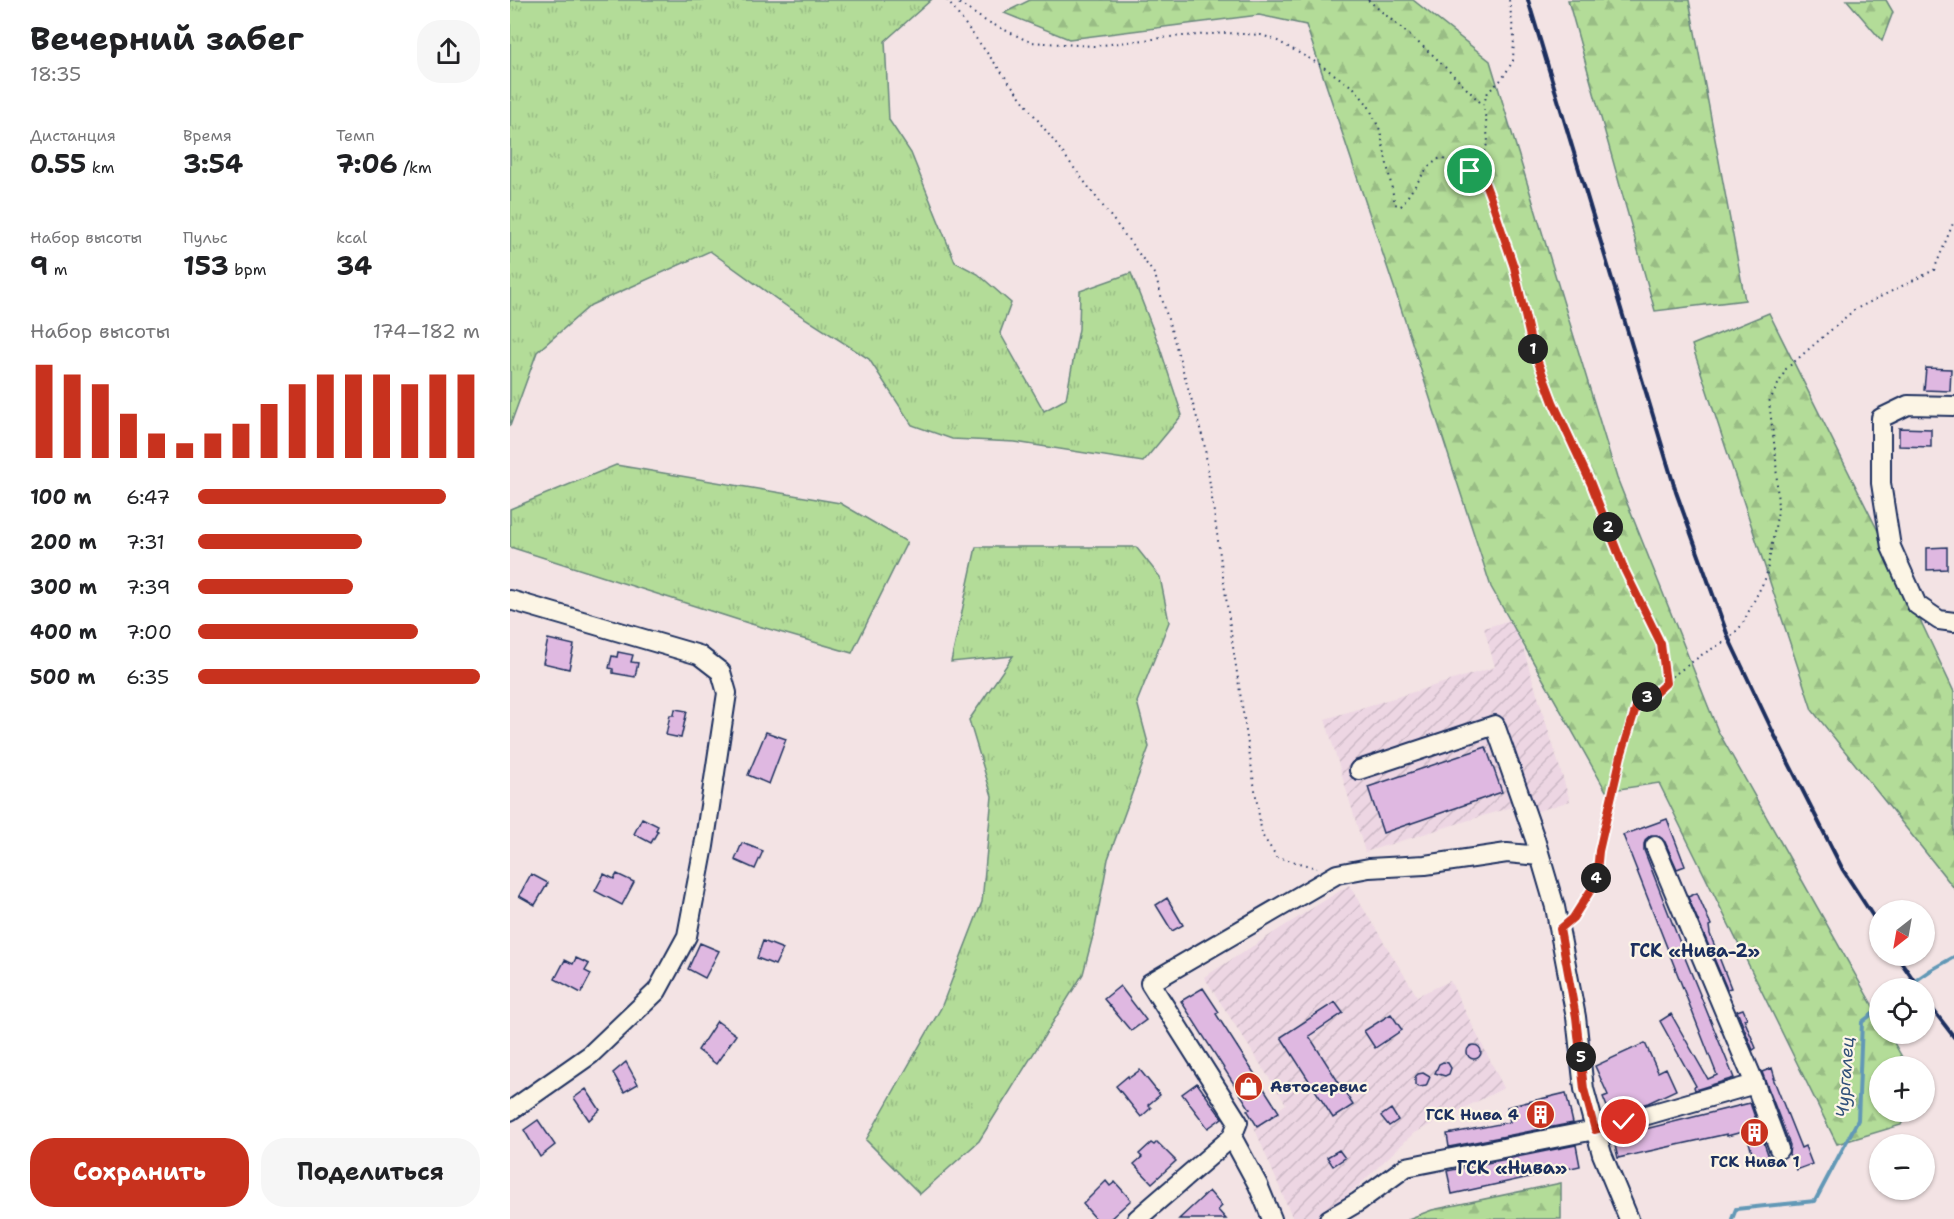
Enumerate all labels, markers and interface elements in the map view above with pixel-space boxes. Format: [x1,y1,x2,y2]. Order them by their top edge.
text: Вечерний забег [30,16,304,61]
button: share [417,20,480,83]
text: 18:35 [30,61,81,87]
text: Дистанция [30,125,116,146]
text: Время [183,125,232,146]
text: Темп [336,125,375,146]
pin [1444,145,1495,196]
text: 0.55 [30,146,86,181]
text: 3:54 [183,146,243,181]
text: 7:06 [336,146,398,181]
icon: arrive [1453,154,1486,187]
text: km [86,157,114,178]
text: /km [398,157,432,178]
text: Набор высоты [30,227,142,248]
text: Пульс [183,227,228,248]
text: kcal [336,227,367,248]
text: 9 [30,248,48,283]
text: 153 [183,248,229,283]
text: 34 [336,248,372,283]
text: m [48,259,67,280]
text: bpm [229,259,266,280]
text: Набор высоты [30,318,170,344]
text: 174–182 m [373,318,480,344]
pin: 1 [1518,334,1548,364]
text: 1 [1529,338,1537,359]
text: 100 m [30,484,92,510]
text: 6:47 [126,484,170,510]
pin: 2 [1593,512,1623,542]
text: 2 [1602,516,1614,537]
text: 200 m [30,529,97,555]
text: 7:31 [126,529,165,555]
text: 300 m [30,574,97,600]
text: 7:39 [126,574,171,600]
text: 400 m [30,619,97,645]
text: 7:00 [126,619,172,645]
text: 500 m [30,664,96,690]
text: 6:35 [126,664,169,690]
pin: 3 [1632,682,1662,712]
text: 3 [1641,686,1653,707]
pin: 4 [1581,863,1611,893]
text: 4 [1590,867,1602,888]
north arrow [1869,900,1935,966]
map controls [1869,900,1935,1200]
district label: ГСК «Нива-2» [1630,939,1760,963]
button: locate [1869,978,1935,1044]
water label: Чургалец [1830,1036,1860,1118]
pin: 5 [1566,1042,1596,1072]
text: 5 [1576,1046,1586,1067]
button: + [1869,1056,1935,1122]
shop icon: Автосервис [1233,1070,1265,1102]
place label: Автосервис [1270,1076,1367,1097]
pin [1598,1096,1649,1147]
building icon: ГСК Нива 4 [1524,1098,1556,1130]
place label: ГСК Нива 4 [1426,1104,1519,1125]
icon: check [1607,1105,1640,1138]
building icon: ГСК Нива 1 [1739,1117,1771,1149]
button: − [1869,1134,1935,1200]
button: Сохранить [30,1138,249,1207]
button: Поделиться [261,1138,480,1207]
place label: ГСК Нива 1 [1710,1151,1800,1172]
district label: ГСК «Нива» [1457,1156,1567,1180]

